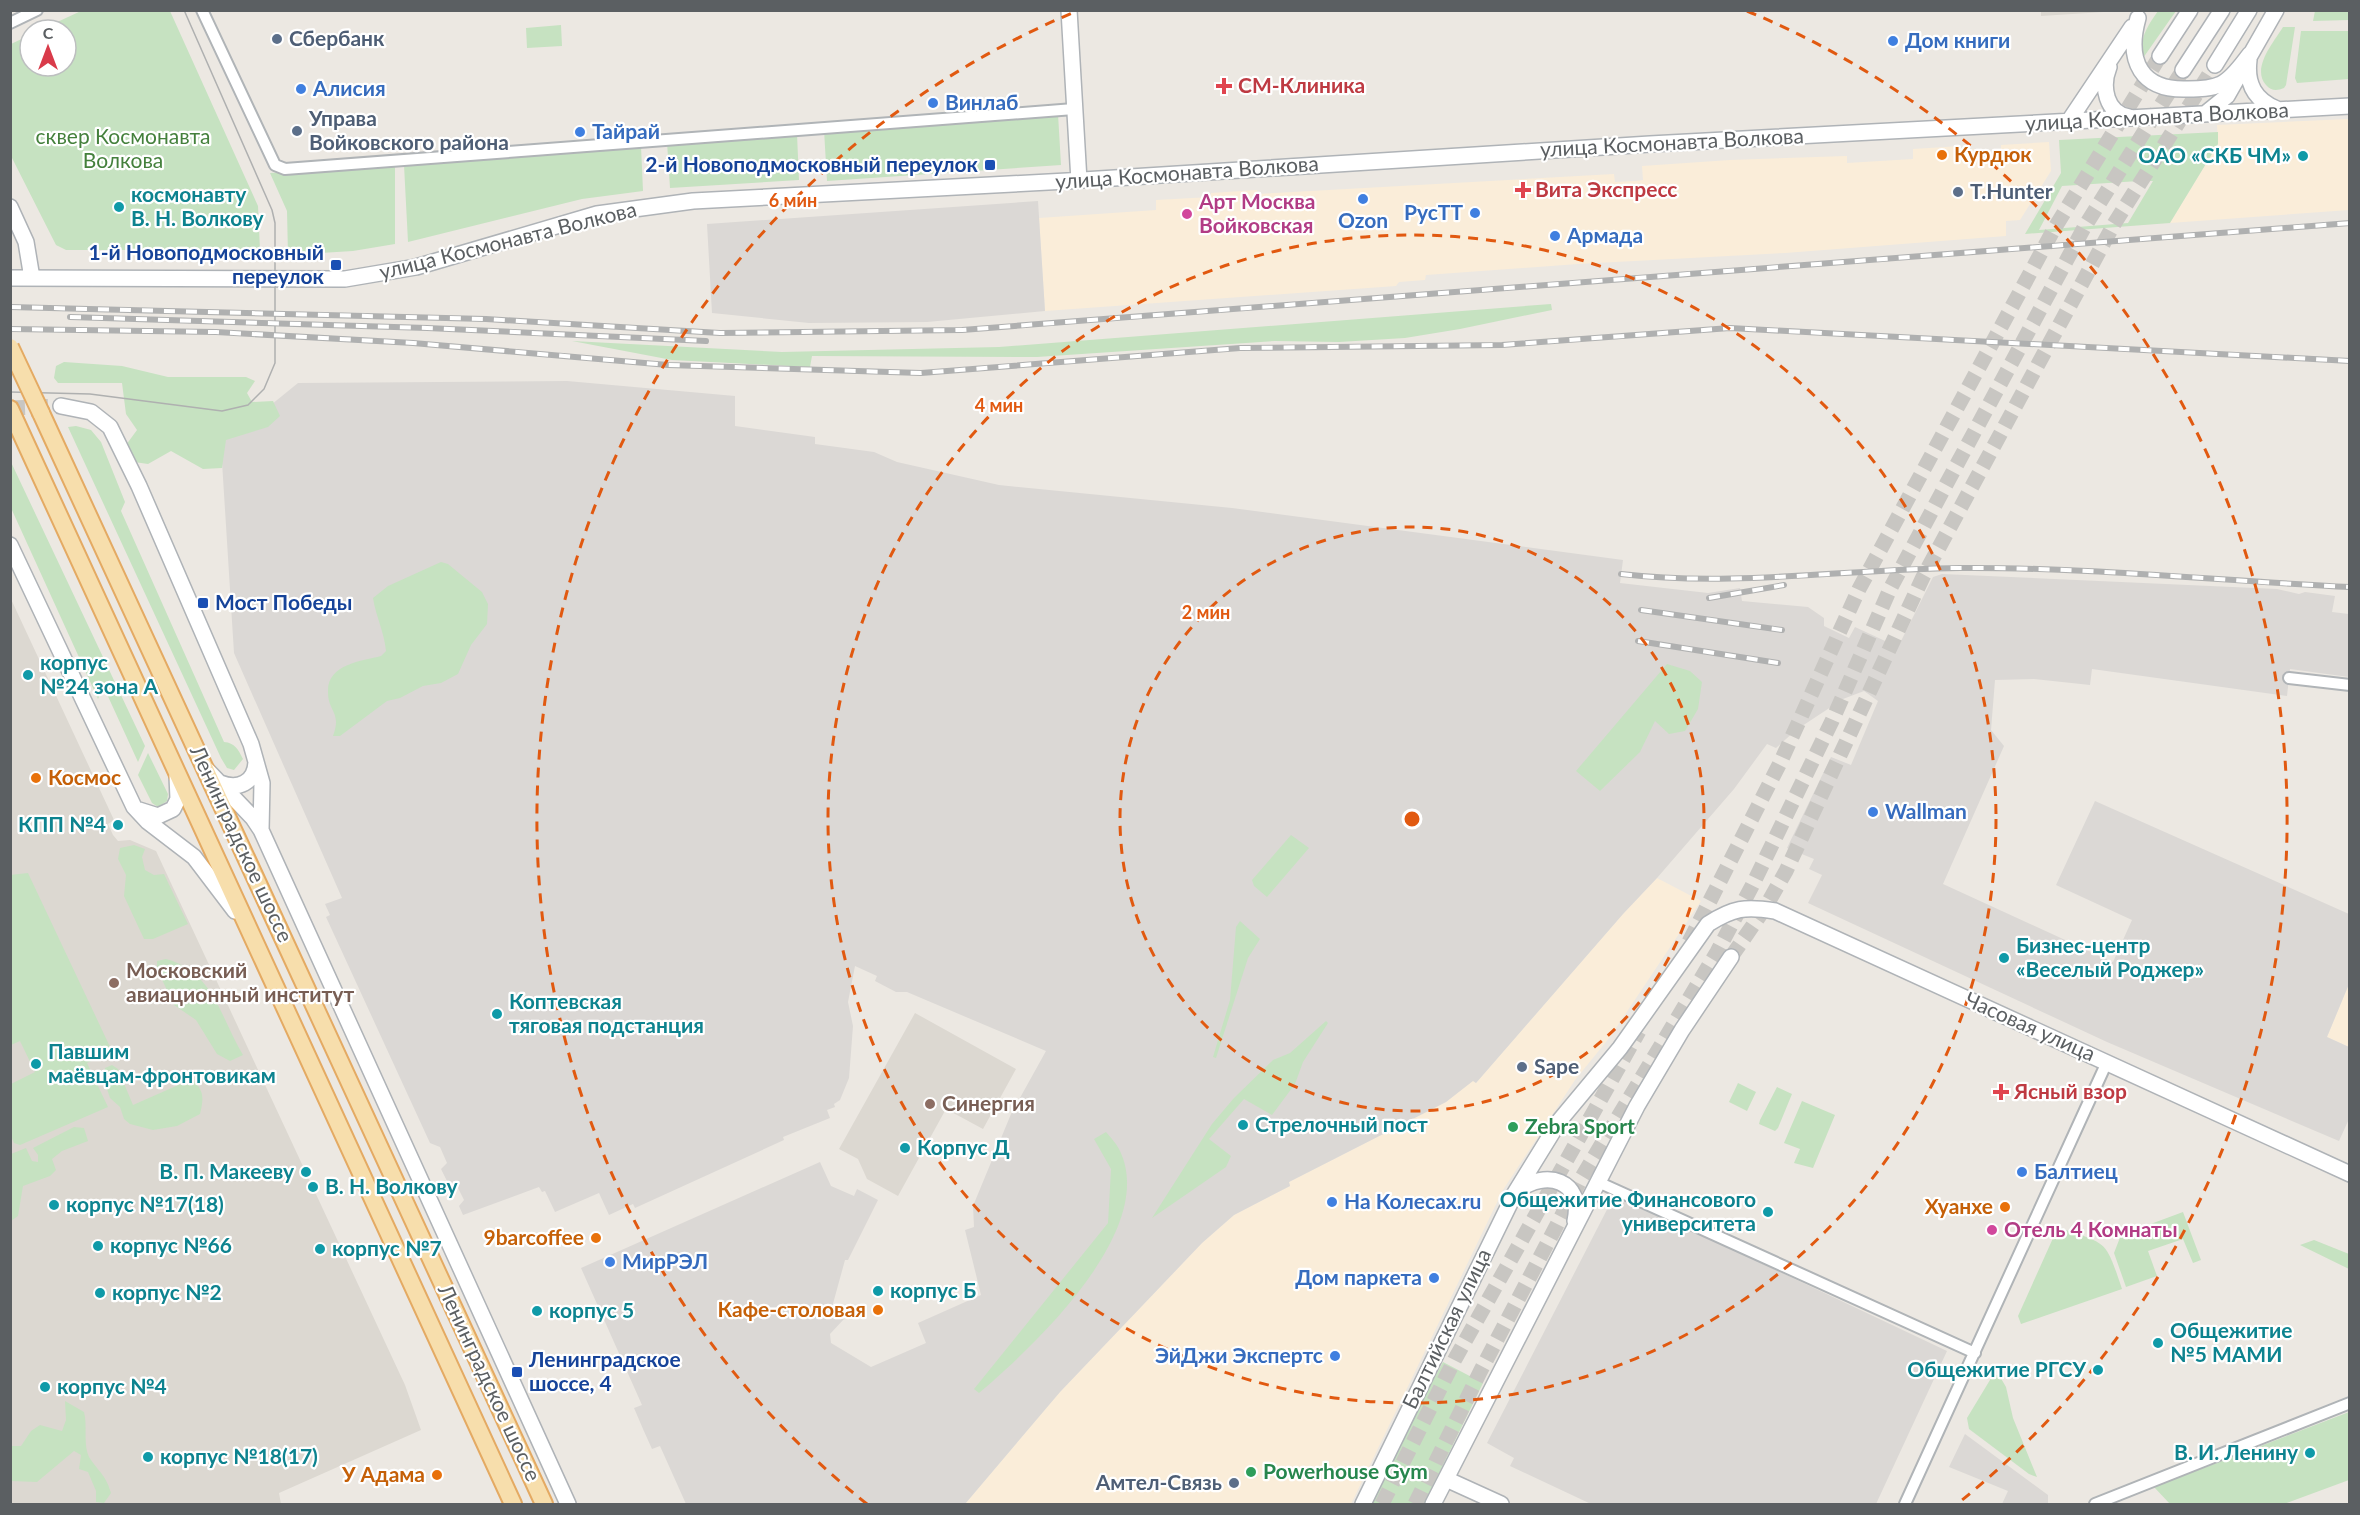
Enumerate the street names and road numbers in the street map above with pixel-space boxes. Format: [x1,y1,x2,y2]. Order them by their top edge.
street label: улица Космонавта Волкова [2024,96,2289,135]
street label: улица Космонавта Волкова [1539,122,1804,161]
street label: улица Космонавта Волкова [1054,150,1319,193]
street label: улица Космонавта Волкова [377,195,639,284]
street label: Ленинградское шоссе [185,740,299,946]
street label: Часовая улица [1962,986,2100,1065]
street label: Балтийская улица [1396,1244,1495,1412]
street label: Ленинградское шоссе [433,1279,547,1485]

